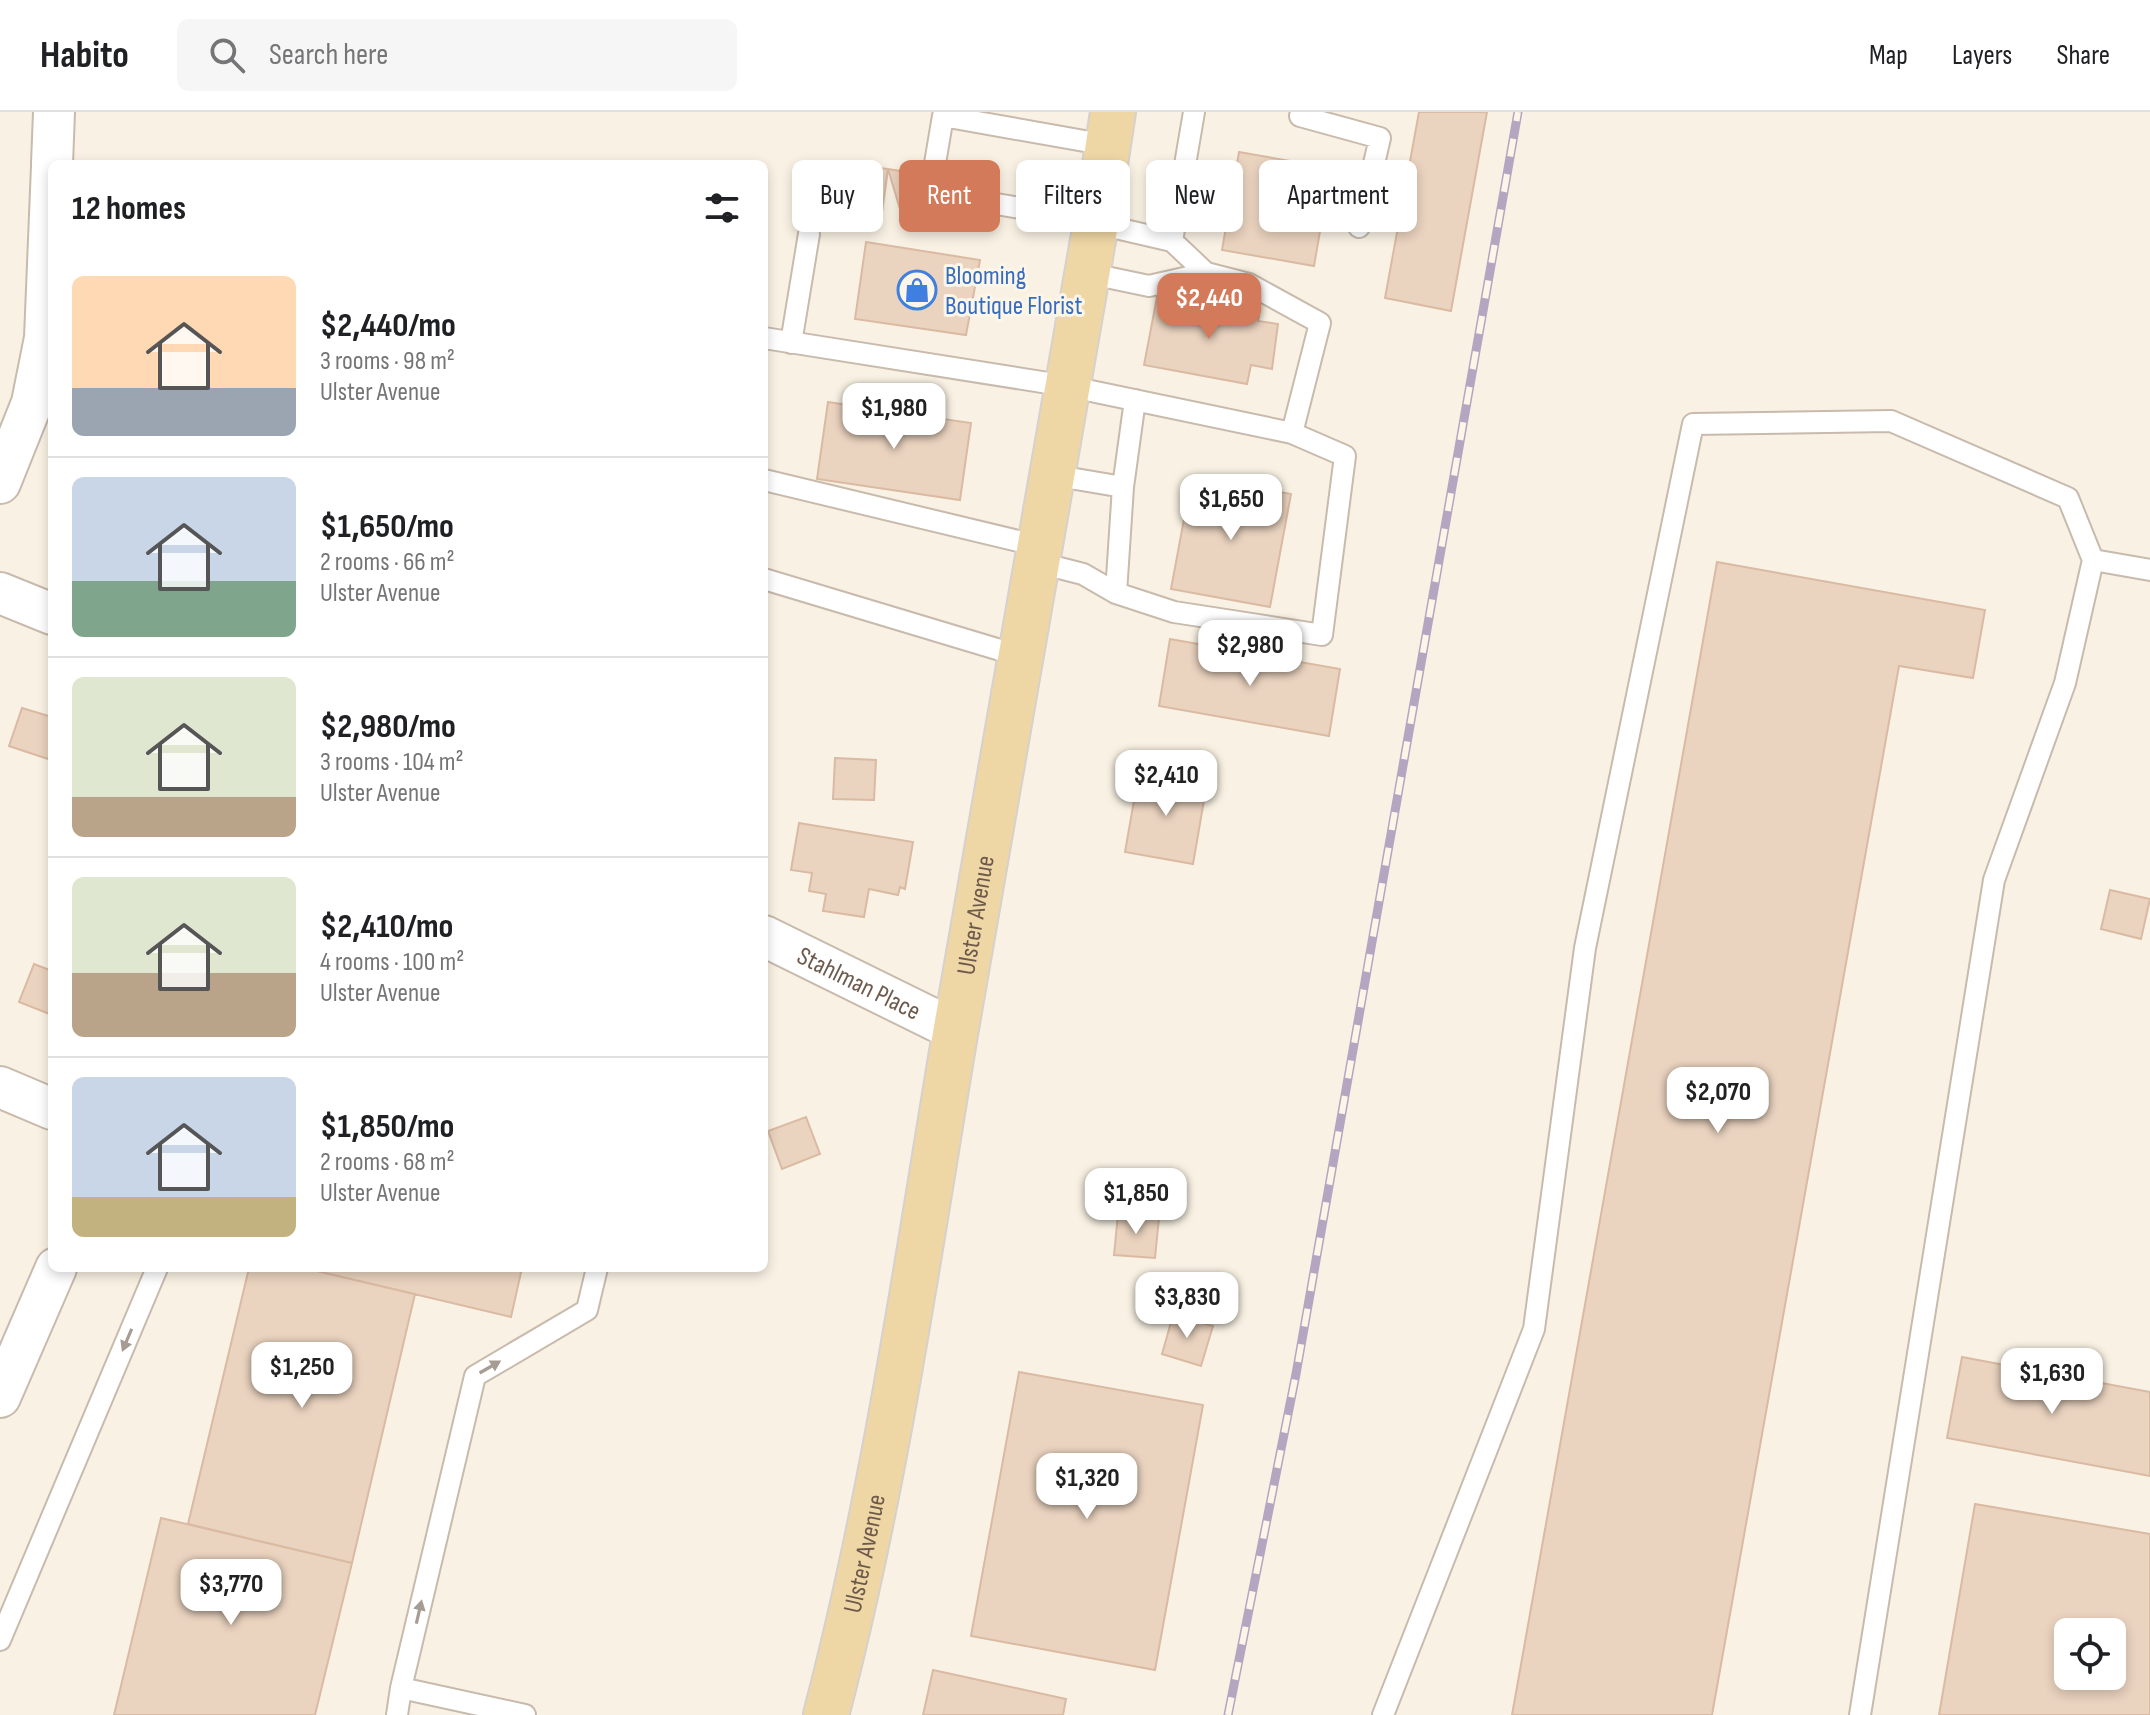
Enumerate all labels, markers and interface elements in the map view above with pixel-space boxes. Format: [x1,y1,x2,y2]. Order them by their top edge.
search box [177,19,737,91]
text: Habito [40,33,129,78]
icon: search [205,33,249,77]
text: Search here [269,37,388,73]
text: Map [1869,39,1908,72]
text: Layers [1952,39,2012,72]
text: Share [2056,39,2110,72]
chip: Buy [792,160,883,232]
chip: Rent [899,160,1000,232]
chip: Filters [1016,160,1130,232]
chip: New [1146,160,1243,232]
chip: Apartment [1259,160,1417,232]
icon: filters [700,186,744,230]
text: 12 homes [72,188,186,229]
place label: Blooming Boutique Florist [945,261,1082,322]
shop icon: Blooming Boutique Florist [896,269,938,311]
pin: $2,440 [1144,273,1274,341]
text: $2,440 [1175,283,1243,314]
text: $2,440/mo [320,305,456,346]
icon: home [136,308,232,404]
text: 3 rooms · 98 m² [320,346,455,377]
text: Ulster Avenue [320,377,440,408]
pin: $1,980 [829,383,959,451]
text: $1,980 [861,393,927,424]
pin: $1,650 [1166,474,1296,542]
text: $1,650 [1198,484,1264,515]
text: $1,650/mo [320,506,454,547]
icon: home [136,509,232,605]
text: 2 rooms · 66 m² [320,547,455,578]
text: Ulster Avenue [320,578,440,609]
pin: $2,980 [1185,620,1315,688]
text: $2,980 [1216,630,1284,661]
text: $2,980/mo [320,706,456,747]
icon: home [136,709,232,805]
text: 3 rooms · 104 m² [320,747,464,778]
pin: $2,410 [1101,750,1231,818]
text: $2,410 [1133,760,1199,791]
text: Ulster Avenue [320,778,440,809]
street label: Ulster Avenue [951,853,1002,977]
text: $2,410/mo [320,906,453,947]
icon: home [136,909,232,1005]
street label: Stahlman Place [792,941,925,1028]
text: 4 rooms · 100 m² [320,947,464,978]
text: Ulster Avenue [320,978,440,1009]
pin: $2,070 [1653,1067,1783,1135]
text: $2,070 [1685,1077,1751,1108]
text: $1,850/mo [320,1106,454,1147]
icon: home [136,1109,232,1205]
text: 2 rooms · 68 m² [320,1147,455,1178]
pin: $1,850 [1071,1168,1201,1236]
text: Ulster Avenue [320,1178,440,1209]
text: $1,850 [1103,1178,1169,1209]
pin: $3,830 [1122,1272,1252,1340]
text: $3,830 [1153,1282,1221,1313]
one-way arrow [120,1328,133,1352]
pin: $1,250 [237,1342,367,1410]
pin: $1,630 [1987,1348,2117,1416]
text: $1,250 [269,1352,335,1383]
text: $1,630 [2019,1358,2085,1389]
one-way arrow [478,1360,501,1374]
pin: $1,320 [1022,1453,1152,1521]
text: $1,320 [1054,1463,1120,1494]
street label: Ulster Avenue [838,1492,893,1616]
pin: $3,770 [166,1559,296,1627]
text: $3,770 [199,1569,263,1600]
one-way arrow [413,1600,425,1625]
map controls [2054,1618,2126,1690]
button: locate [2054,1618,2126,1690]

